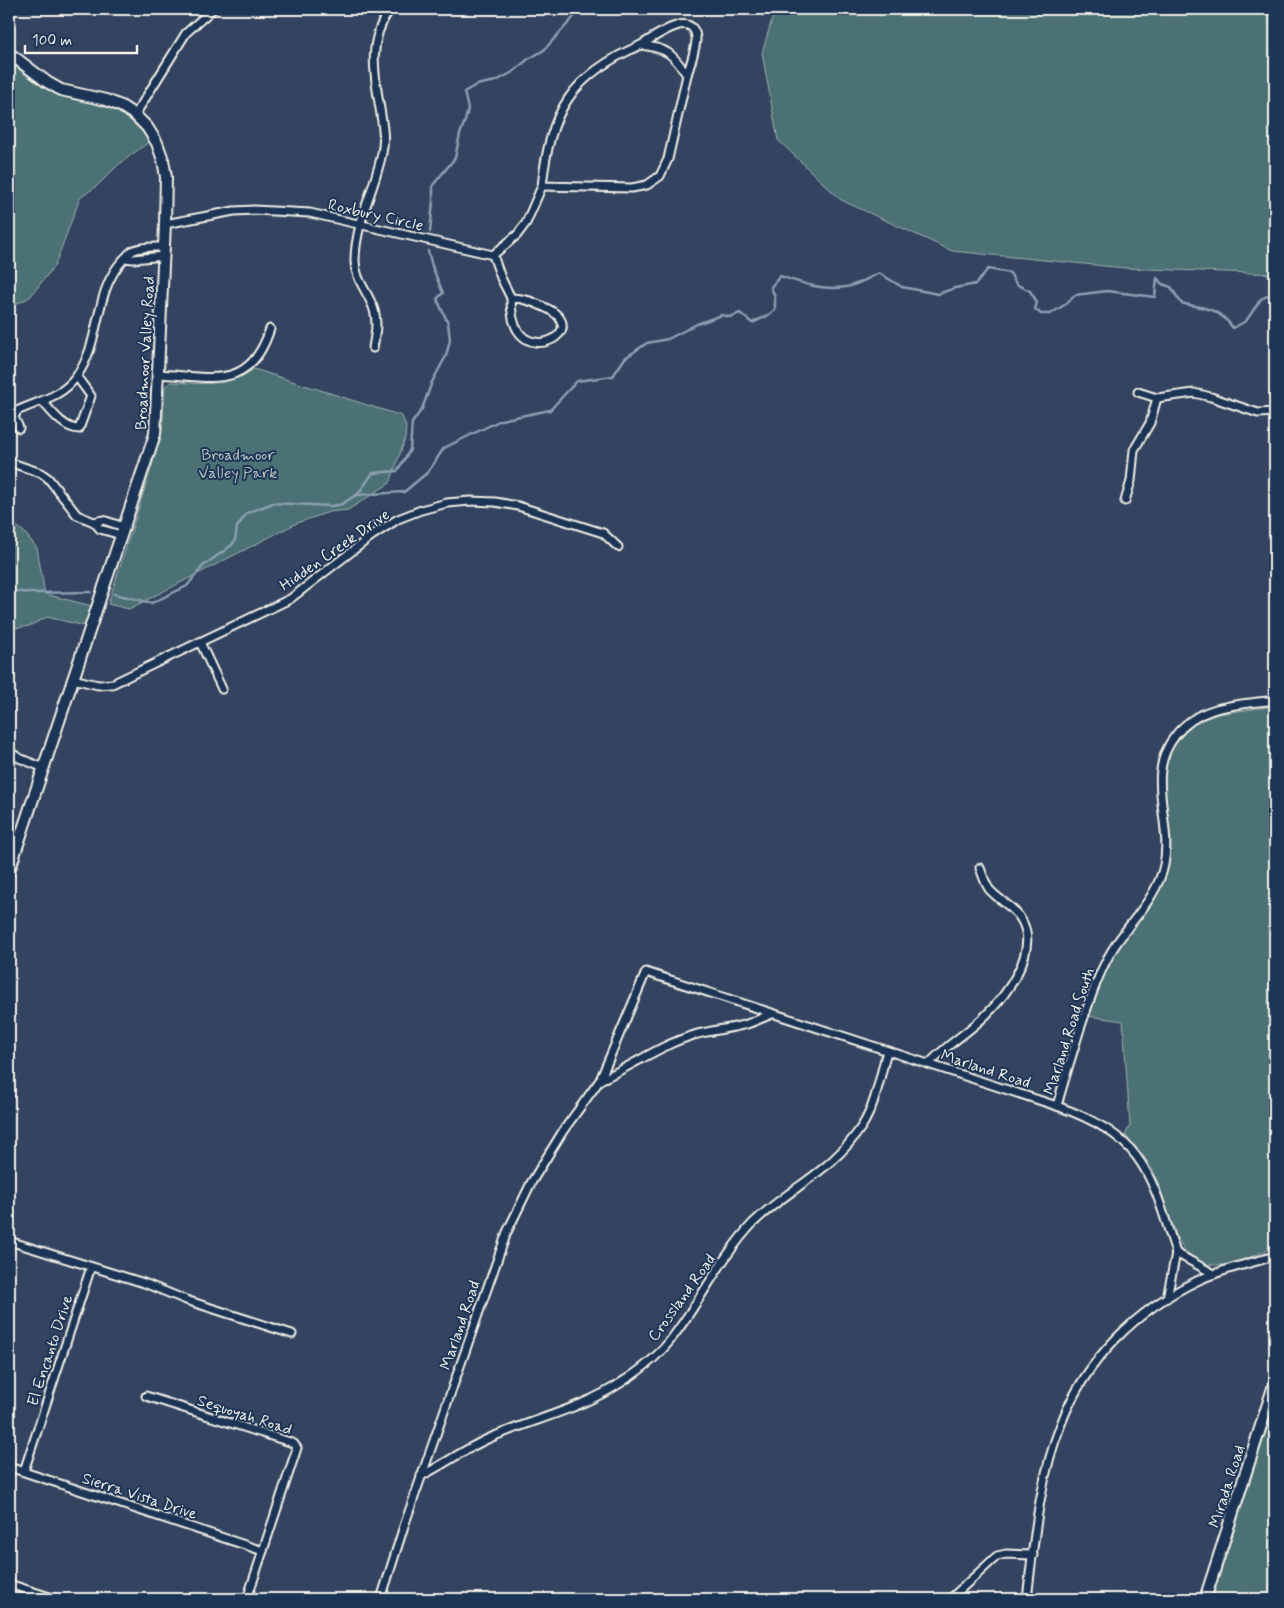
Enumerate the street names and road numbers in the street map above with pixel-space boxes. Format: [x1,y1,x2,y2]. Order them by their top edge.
street label: Roxbury Circle [326,194,425,237]
street label: Broadmoor Valley Road [131,276,160,431]
street label: Hidden Creek Drive [276,504,394,596]
street label: Marland Road South [1039,965,1100,1098]
street label: Marland Road [938,1045,1033,1094]
street label: Crossland Road [643,1250,721,1346]
street label: Marland Road [435,1278,486,1373]
street label: El Encanto Drive [23,1292,78,1409]
street label: Sequoyah Road [194,1390,295,1441]
street label: Mirada Road [1204,1442,1251,1531]
street label: Sierra Vista Drive [79,1468,200,1525]

